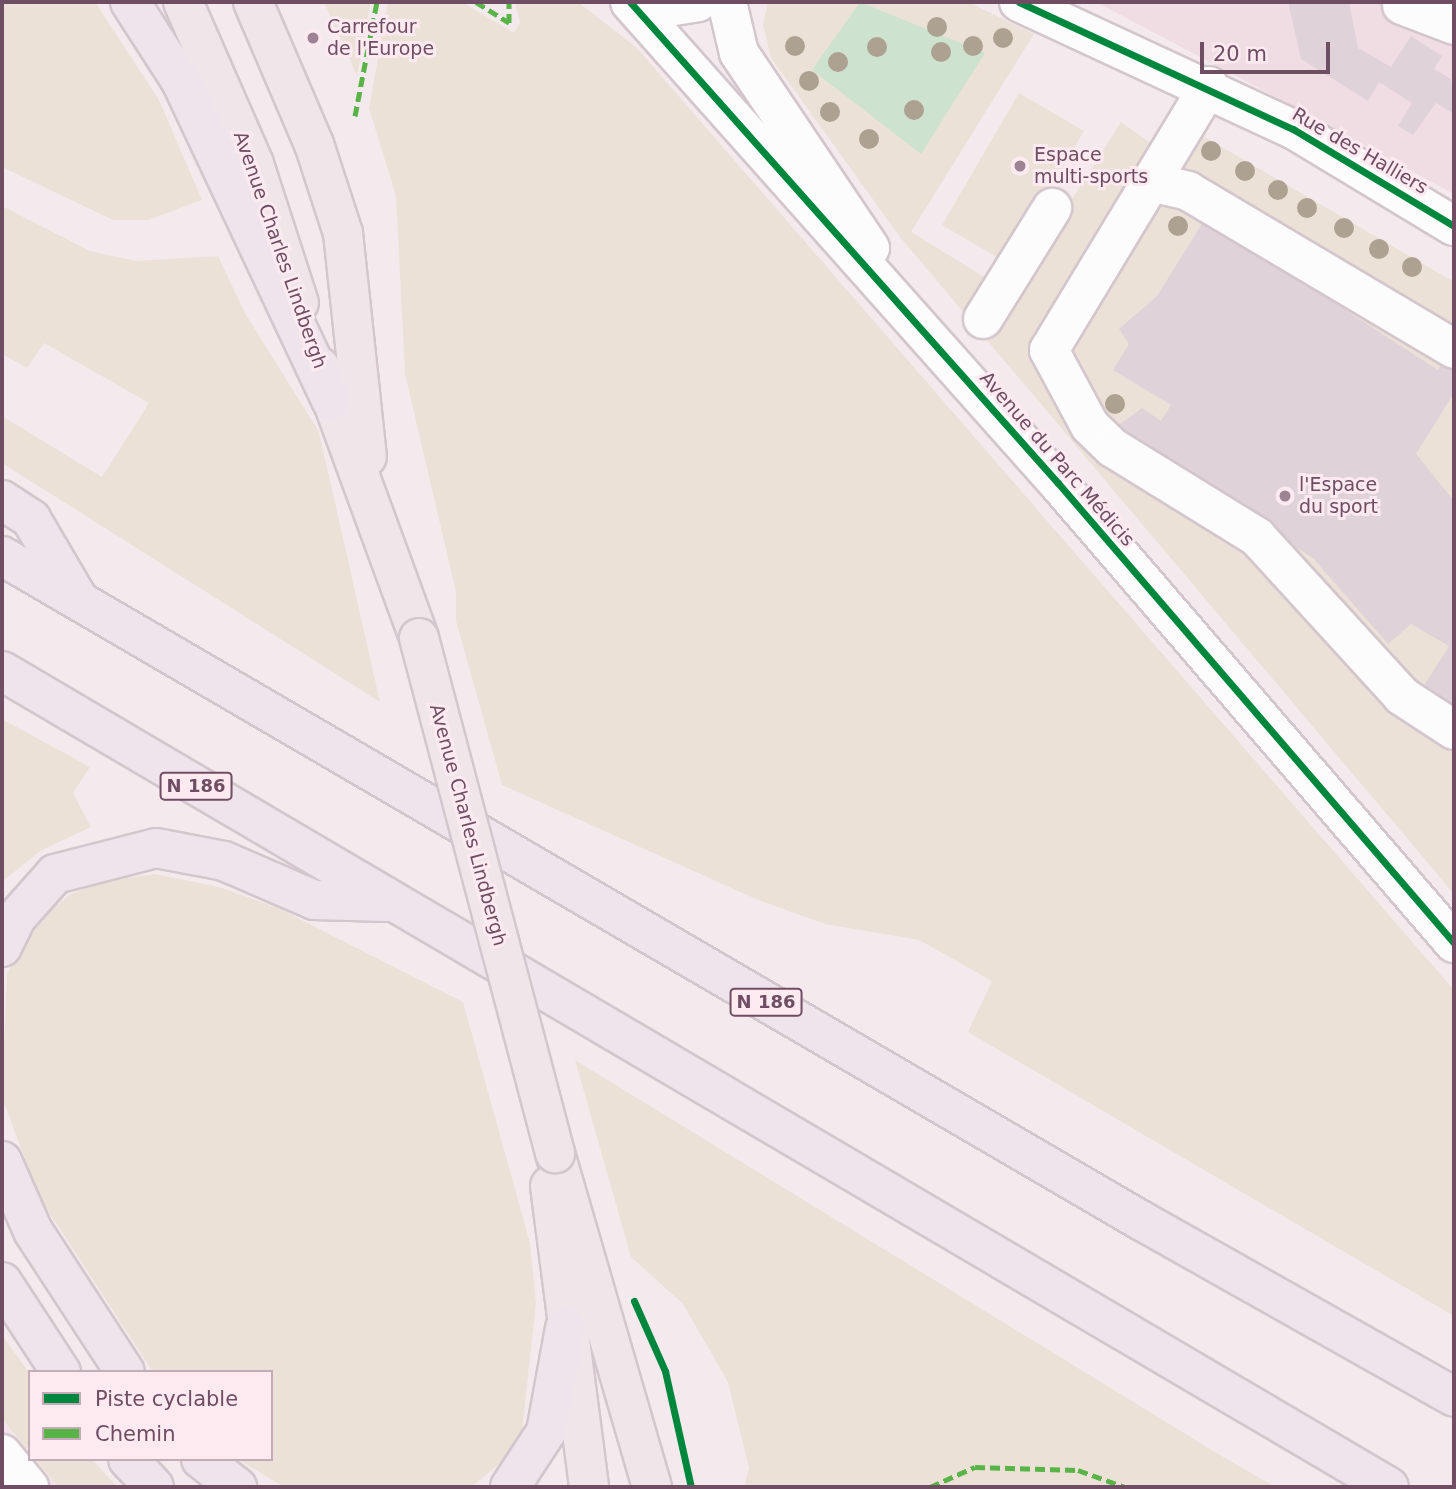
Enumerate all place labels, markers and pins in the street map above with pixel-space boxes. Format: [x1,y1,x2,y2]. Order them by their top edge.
place label: Carrefour de l'Europe [327,16,434,60]
marker: Carrefour de l'Europe [305,30,321,46]
place label: Espace multi-sports [1034,144,1148,188]
marker: Espace multi-sports [1012,158,1028,174]
place label: l'Espace du sport [1299,474,1378,518]
marker: l'Espace du sport [1277,488,1293,504]

